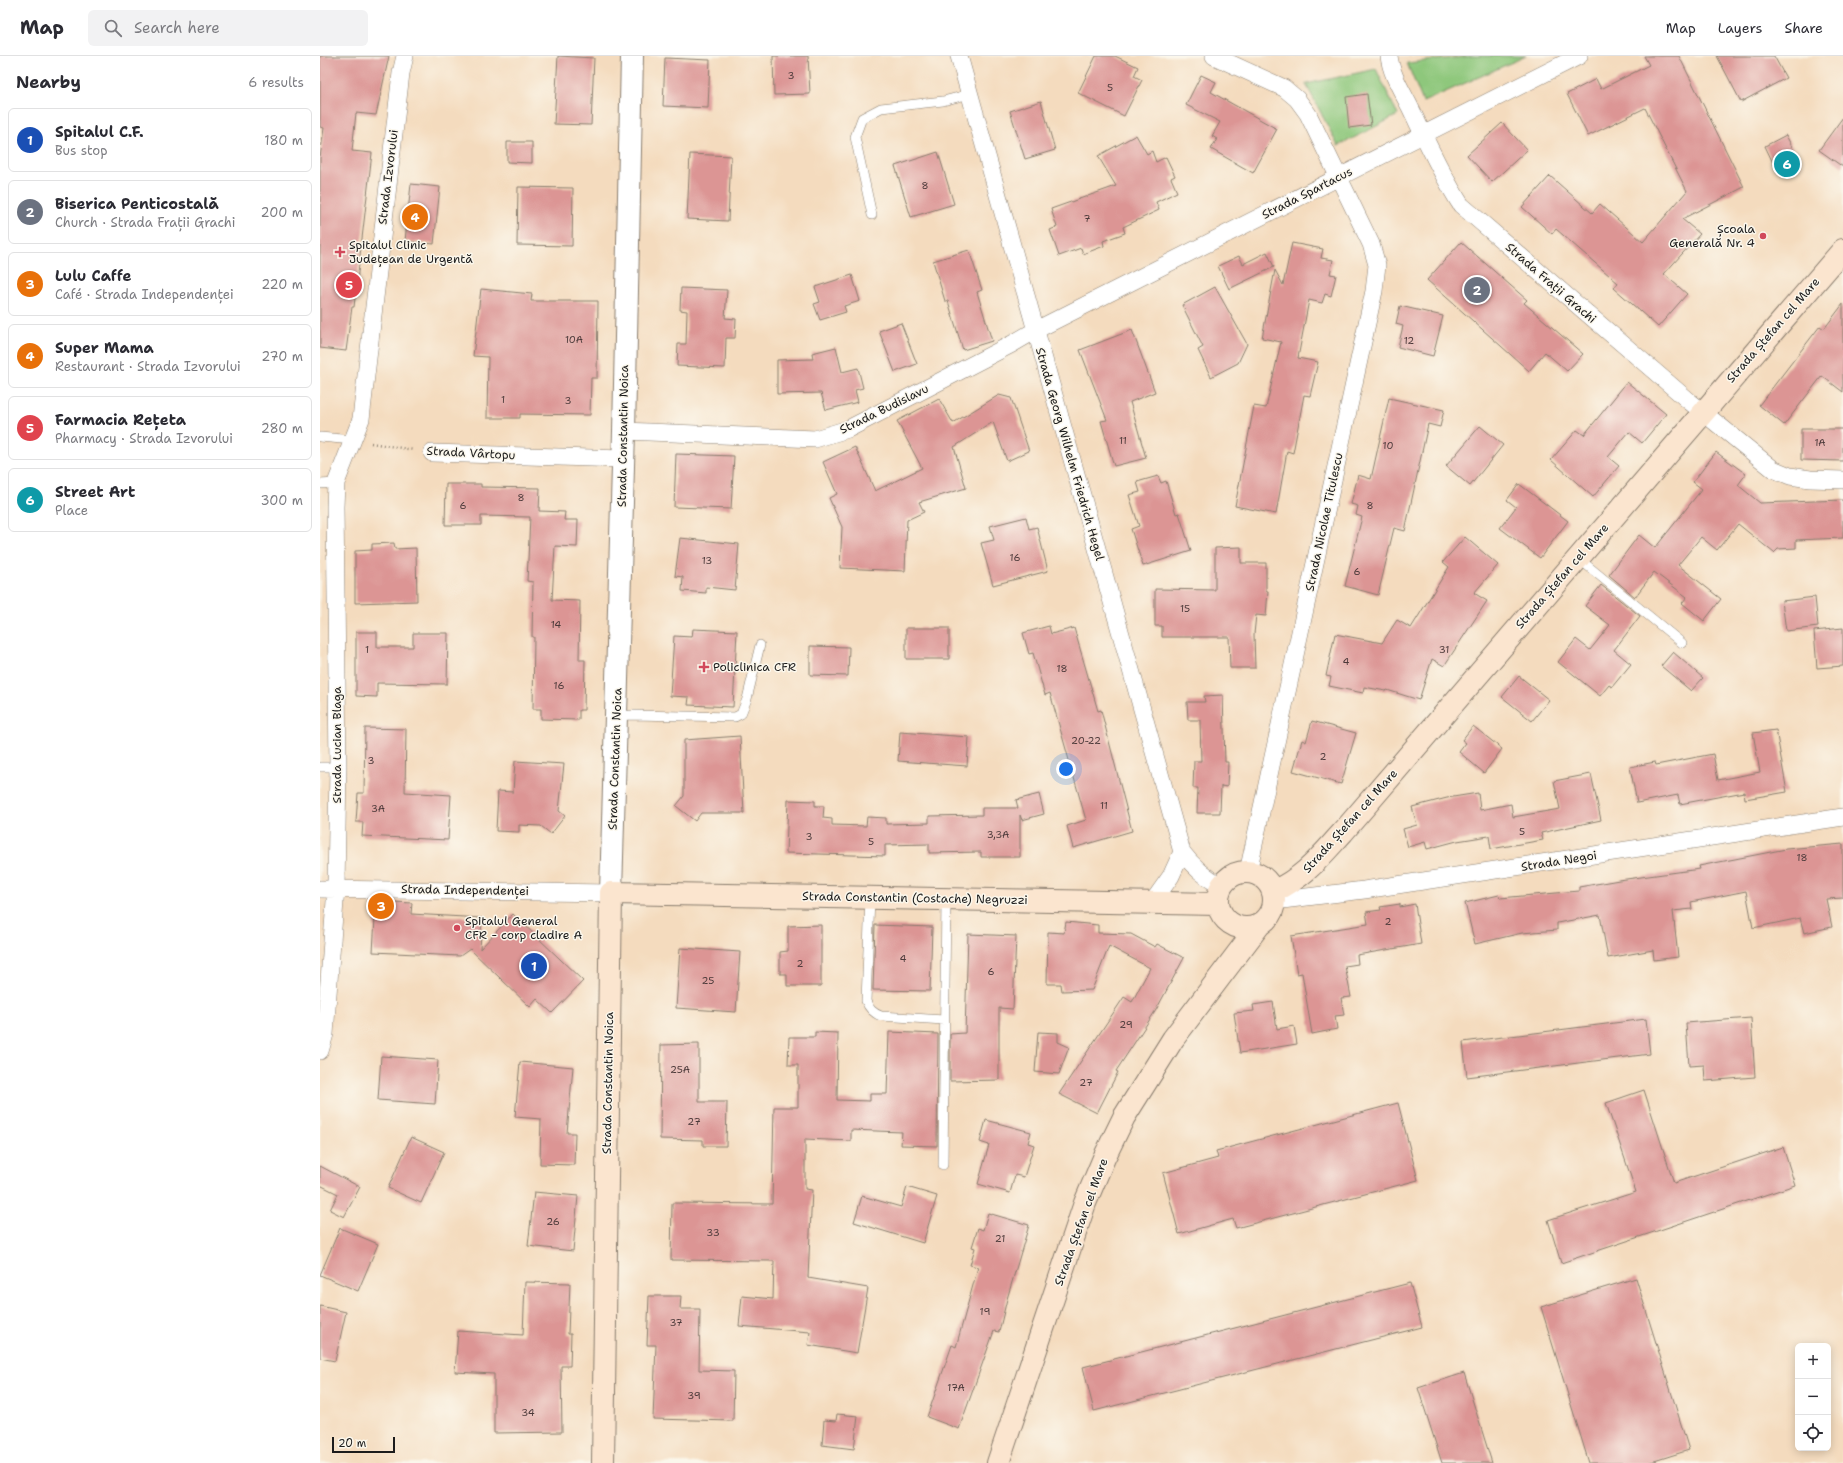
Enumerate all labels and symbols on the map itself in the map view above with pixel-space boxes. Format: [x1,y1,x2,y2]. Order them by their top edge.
house number: 3 [788,69,795,82]
house number: 5 [1107,81,1113,94]
street label: Strada Izvorului [374,129,402,225]
pin: 6 [1774,149,1800,179]
street label: Strada Spartacus [1259,163,1355,223]
house number: 8 [922,179,929,192]
pin: 4 [402,202,428,232]
house number: 7 [1084,212,1091,225]
place label: Școala Generală Nr. 4 [1669,221,1756,251]
marker: Școala Generală Nr. 4 [1758,231,1768,241]
place label: Spitalul Clinic Județean de Urgentă [349,237,473,267]
street label: Strada Frații Grachi [1502,239,1600,327]
marker: Spitalul Clinic Județean de Urgentă [334,246,346,258]
pin: 5 [336,270,362,300]
street label: Strada Ștefan cel Mare [1723,274,1823,386]
pin: 2 [1464,275,1490,305]
house number: 10A [565,333,583,346]
house number: 12 [1404,334,1414,347]
street label: Strada Georg Wilhelm Friedrich Hegel [1032,346,1108,563]
street label: Strada Constantin Noica [614,364,632,507]
street label: Strada Budislavu [837,380,931,438]
house number: 1 [501,393,505,406]
house number: 3 [565,394,572,407]
house number: 11 [1119,434,1127,447]
house number: 1A [1814,436,1826,449]
house number: 10 [1383,439,1393,452]
street label: Strada Vârtopu [426,443,516,463]
street label: Strada Nicolae Titulescu [1301,451,1347,593]
house number: 8 [518,491,525,504]
house number: 6 [460,499,467,512]
house number: 8 [1367,499,1374,512]
street label: Strada Ștefan cel Mare [1512,520,1612,632]
house number: 16 [1010,551,1020,564]
house number: 13 [702,554,712,567]
house number: 6 [1354,565,1361,578]
house number: 15 [1180,602,1190,615]
house number: 14 [551,618,561,631]
house number: 1 [365,643,369,656]
house number: 31 [1439,643,1449,656]
house number: 4 [1343,655,1350,668]
place label: Policlinica CFR [713,659,796,675]
marker: Policlinica CFR [698,661,710,673]
house number: 18 [1056,662,1068,675]
house number: 16 [554,679,564,692]
street label: Strada Lucian Blaga [329,686,345,803]
street label: Strada Constantin Noica [605,687,625,830]
house number: 20-22 [1071,734,1101,747]
house number: 2 [1320,750,1327,763]
house number: 3 [368,754,375,767]
your location [1056,759,1076,779]
street label: Strada Ștefan cel Mare [1299,765,1401,876]
house number: 11 [1100,799,1108,812]
house number: 3A [371,802,385,815]
house number: 5 [1519,825,1525,838]
house number: 3,3A [987,828,1009,841]
house number: 3 [806,830,813,843]
house number: 5 [868,835,874,848]
street label: Strada Negoi [1520,847,1598,875]
house number: 18 [1796,851,1808,864]
street label: Strada Independenței [401,881,529,899]
street label: Strada Constantin (Costache) Negruzzi [802,888,1028,908]
pin: 3 [368,891,394,921]
place label: Spitalul General CFR - corp cladire A [465,913,583,943]
house number: 2 [1385,915,1392,928]
marker: Spitalul General CFR - corp cladire A [452,923,462,933]
pin: 1 [521,951,547,981]
house number: 4 [900,952,907,965]
house number: 2 [797,957,804,970]
house number: 6 [988,965,995,978]
house number: 25 [702,974,714,987]
street label: Strada Constantin Noica [599,1011,617,1154]
house number: 29 [1119,1018,1133,1031]
house number: 25A [670,1063,690,1076]
house number: 27 [1079,1076,1093,1089]
house number: 27 [687,1115,701,1128]
street label: Strada Ștefan cel Mare [1050,1156,1112,1288]
house number: 26 [546,1215,560,1228]
house number: 33 [706,1226,720,1239]
house number: 21 [995,1232,1005,1245]
house number: 19 [980,1305,990,1318]
house number: 37 [669,1316,683,1329]
house number: 17A [947,1381,965,1394]
house number: 39 [687,1389,701,1402]
house number: 34 [521,1406,535,1419]
scale bar [332,1435,395,1454]

